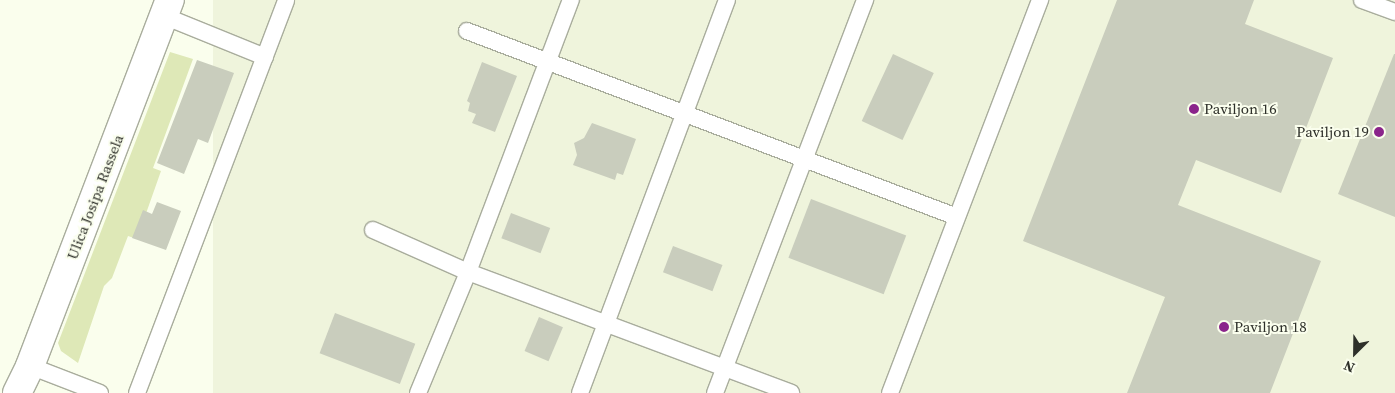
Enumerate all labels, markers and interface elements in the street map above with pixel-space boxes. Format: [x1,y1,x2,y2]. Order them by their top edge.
place label: Paviljon 16 [1204,100,1277,118]
marker: Paviljon 16 [1188,103,1200,115]
place label: Paviljon 19 [1296,123,1369,141]
marker: Paviljon 19 [1373,126,1385,138]
street label: Ulica Josipa Rassela [63,132,127,262]
place label: Paviljon 18 [1234,318,1307,336]
marker: Paviljon 18 [1218,321,1230,333]
north arrow [1330,328,1380,378]
text: N [1341,356,1358,378]

